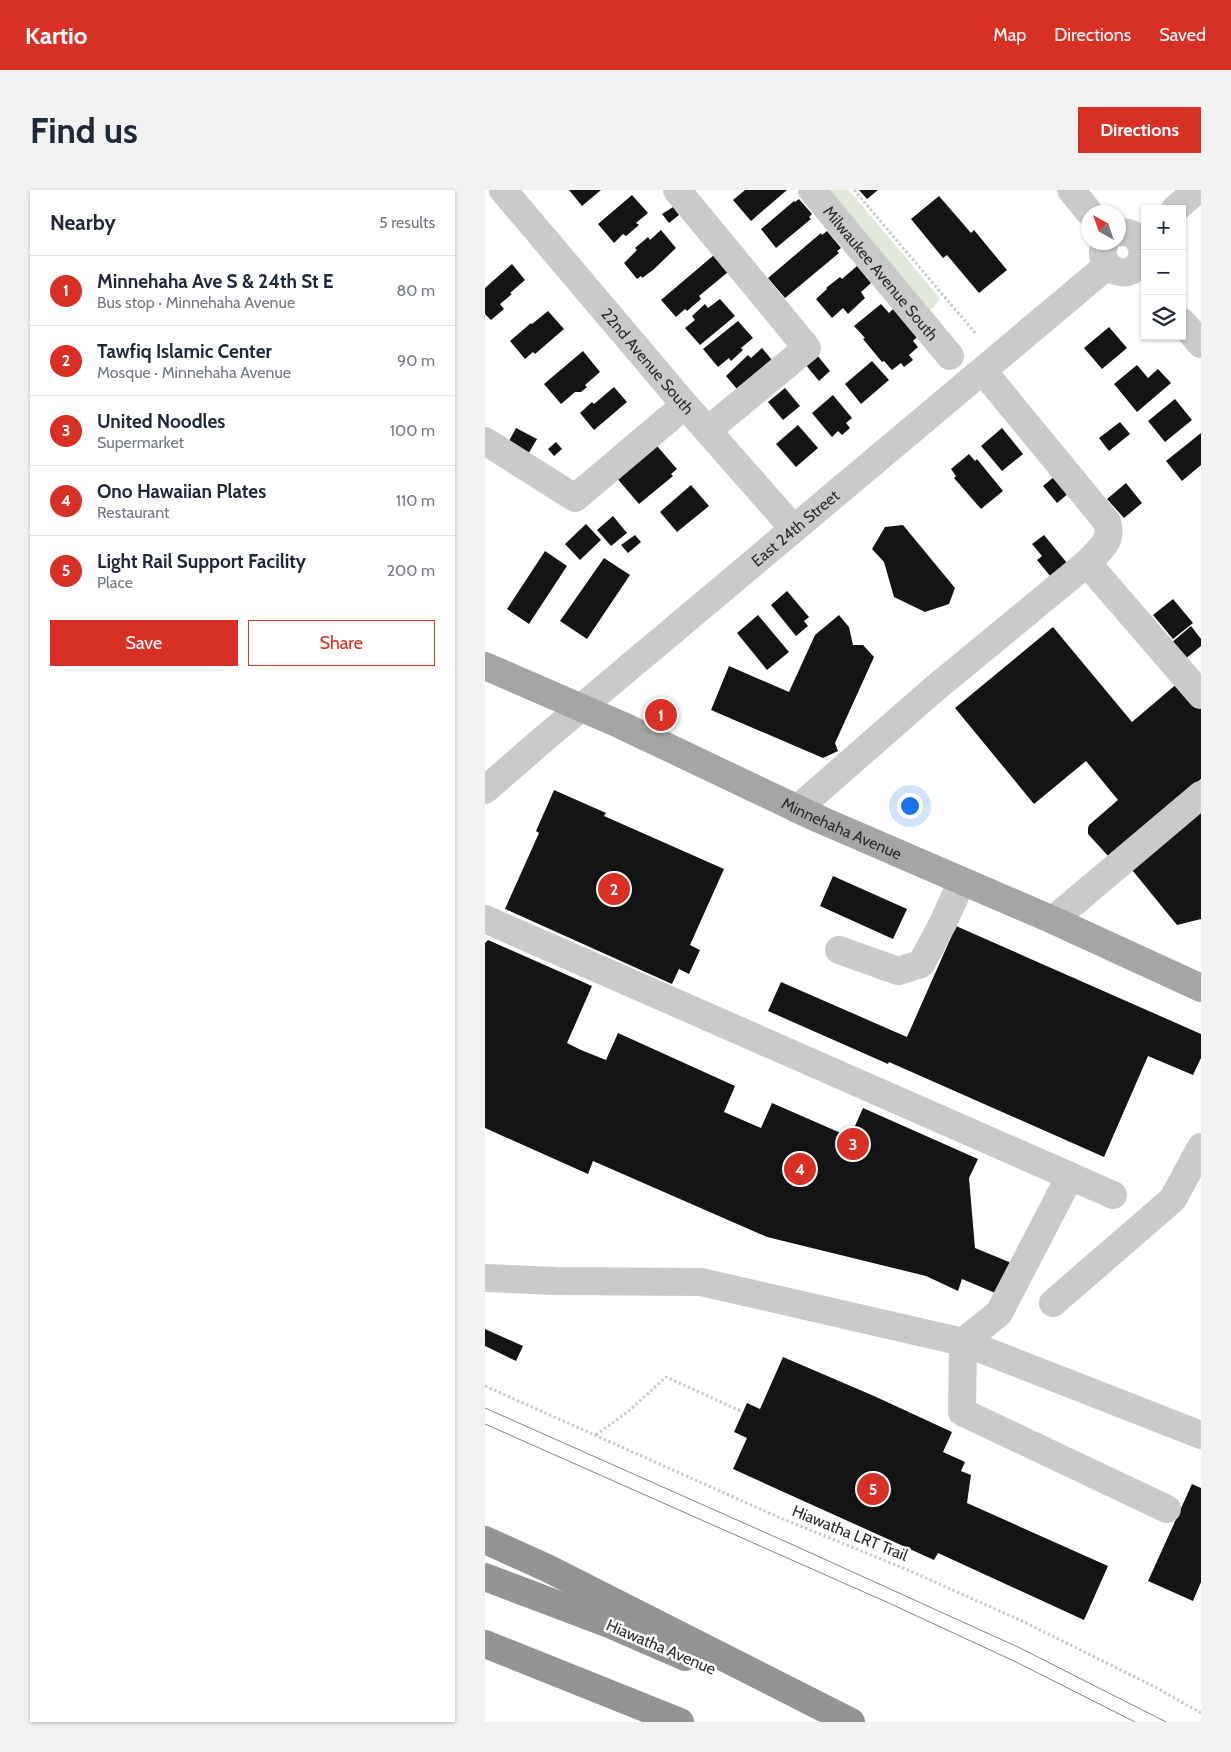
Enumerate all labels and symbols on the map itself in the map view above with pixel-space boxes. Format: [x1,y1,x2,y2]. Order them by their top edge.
street label: Milwaukee Avenue South [820,202,943,344]
north arrow [1081,205,1126,250]
street label: 22nd Avenue South [597,304,698,418]
street label: East 24th Street [747,485,843,570]
pin: 1 [645,696,677,734]
street label: Minnehaha Avenue [779,793,905,863]
your location [897,793,923,819]
pin: 2 [598,870,630,908]
pin: 3 [837,1125,869,1163]
pin: 4 [784,1150,816,1188]
pin: 5 [857,1470,889,1508]
street label: Hiawatha LRT Trail [789,1501,911,1565]
street label: Hiawatha Avenue [603,1615,719,1679]

